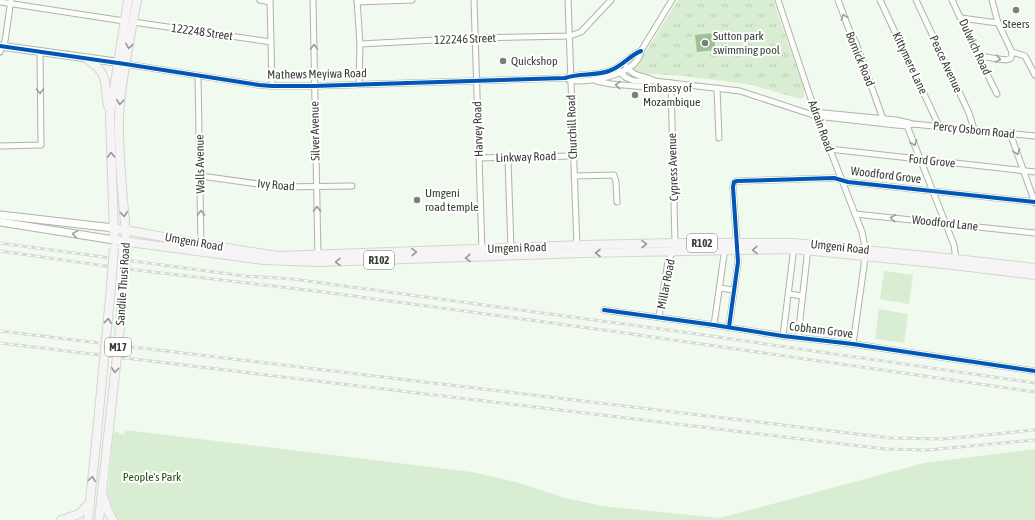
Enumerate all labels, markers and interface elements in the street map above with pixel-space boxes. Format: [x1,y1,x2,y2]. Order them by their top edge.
marker: Steers [1011,5,1021,15]
one-way arrow [840,14,849,21]
street label: Dulwich Road [956,17,994,77]
place label: Steers [1003,17,1030,31]
street label: 122248 Street [170,21,234,43]
place label: Sutton park swimming pool [713,29,781,57]
street label: Bornick Road [843,30,877,88]
street label: Kittymere Lane [890,30,930,96]
street label: 122246 Street [434,31,497,47]
street label: Peace Avenue [927,33,965,95]
marker: Sutton park swimming pool [700,38,710,48]
one-way arrow [125,42,134,49]
one-way arrow [310,44,318,50]
place label: Quickshop [511,54,558,68]
one-way arrow [995,54,1001,63]
marker: Quickshop [498,56,508,66]
street label: Mathews Meyiwa Road [267,66,367,82]
one-way arrow [615,81,621,90]
place label: Embassy of Mozambique [643,81,700,109]
one-way arrow [36,88,44,94]
marker: Embassy of Mozambique [630,90,640,100]
street label: Churchill Road [564,95,580,159]
street label: Adrain Road [805,98,837,154]
one-way arrow [116,99,125,105]
street label: Silver Avenue [307,101,323,161]
street label: Harvey Road [470,101,486,157]
street label: Percy Osborn Road [932,119,1016,141]
street label: Cypress Avenue [665,133,681,201]
street label: Walls Avenue [192,134,208,194]
one-way arrow [909,138,917,146]
one-way arrow [1012,148,1020,155]
street label: Linkway Road [495,149,557,165]
one-way arrow [107,152,116,158]
street label: Ford Grove [908,152,956,170]
street label: Woodford Grove [850,164,922,186]
street label: Ivy Road [257,176,295,194]
place label: Umgeni road temple [425,186,479,214]
marker: Umgeni road temple [412,195,422,205]
one-way arrow [313,206,321,212]
one-way arrow [197,210,206,216]
one-way arrow [119,211,128,217]
one-way arrow [890,213,896,222]
street label: Woodford Lane [911,213,979,233]
one-way arrow [72,230,78,239]
street label: Umgeni Road [164,230,224,254]
road number: R102 [687,234,717,252]
street label: Umgeni Road [810,237,870,257]
street label: Umgeni Road [487,240,547,256]
one-way arrow [641,240,647,249]
street label: Sandile Thusi Road [113,242,133,326]
one-way arrow [752,246,758,255]
one-way arrow [411,248,417,256]
one-way arrow [595,249,601,257]
road number: R102 [364,251,394,269]
one-way arrow [465,253,471,262]
one-way arrow [335,257,341,266]
street label: Millar Road [654,258,678,310]
one-way arrow [103,318,112,324]
street label: Cobham Grove [788,319,854,341]
road number: M17 [105,338,131,356]
one-way arrow [111,367,120,373]
park label: People's Park [123,470,182,484]
one-way arrow [87,476,96,482]

